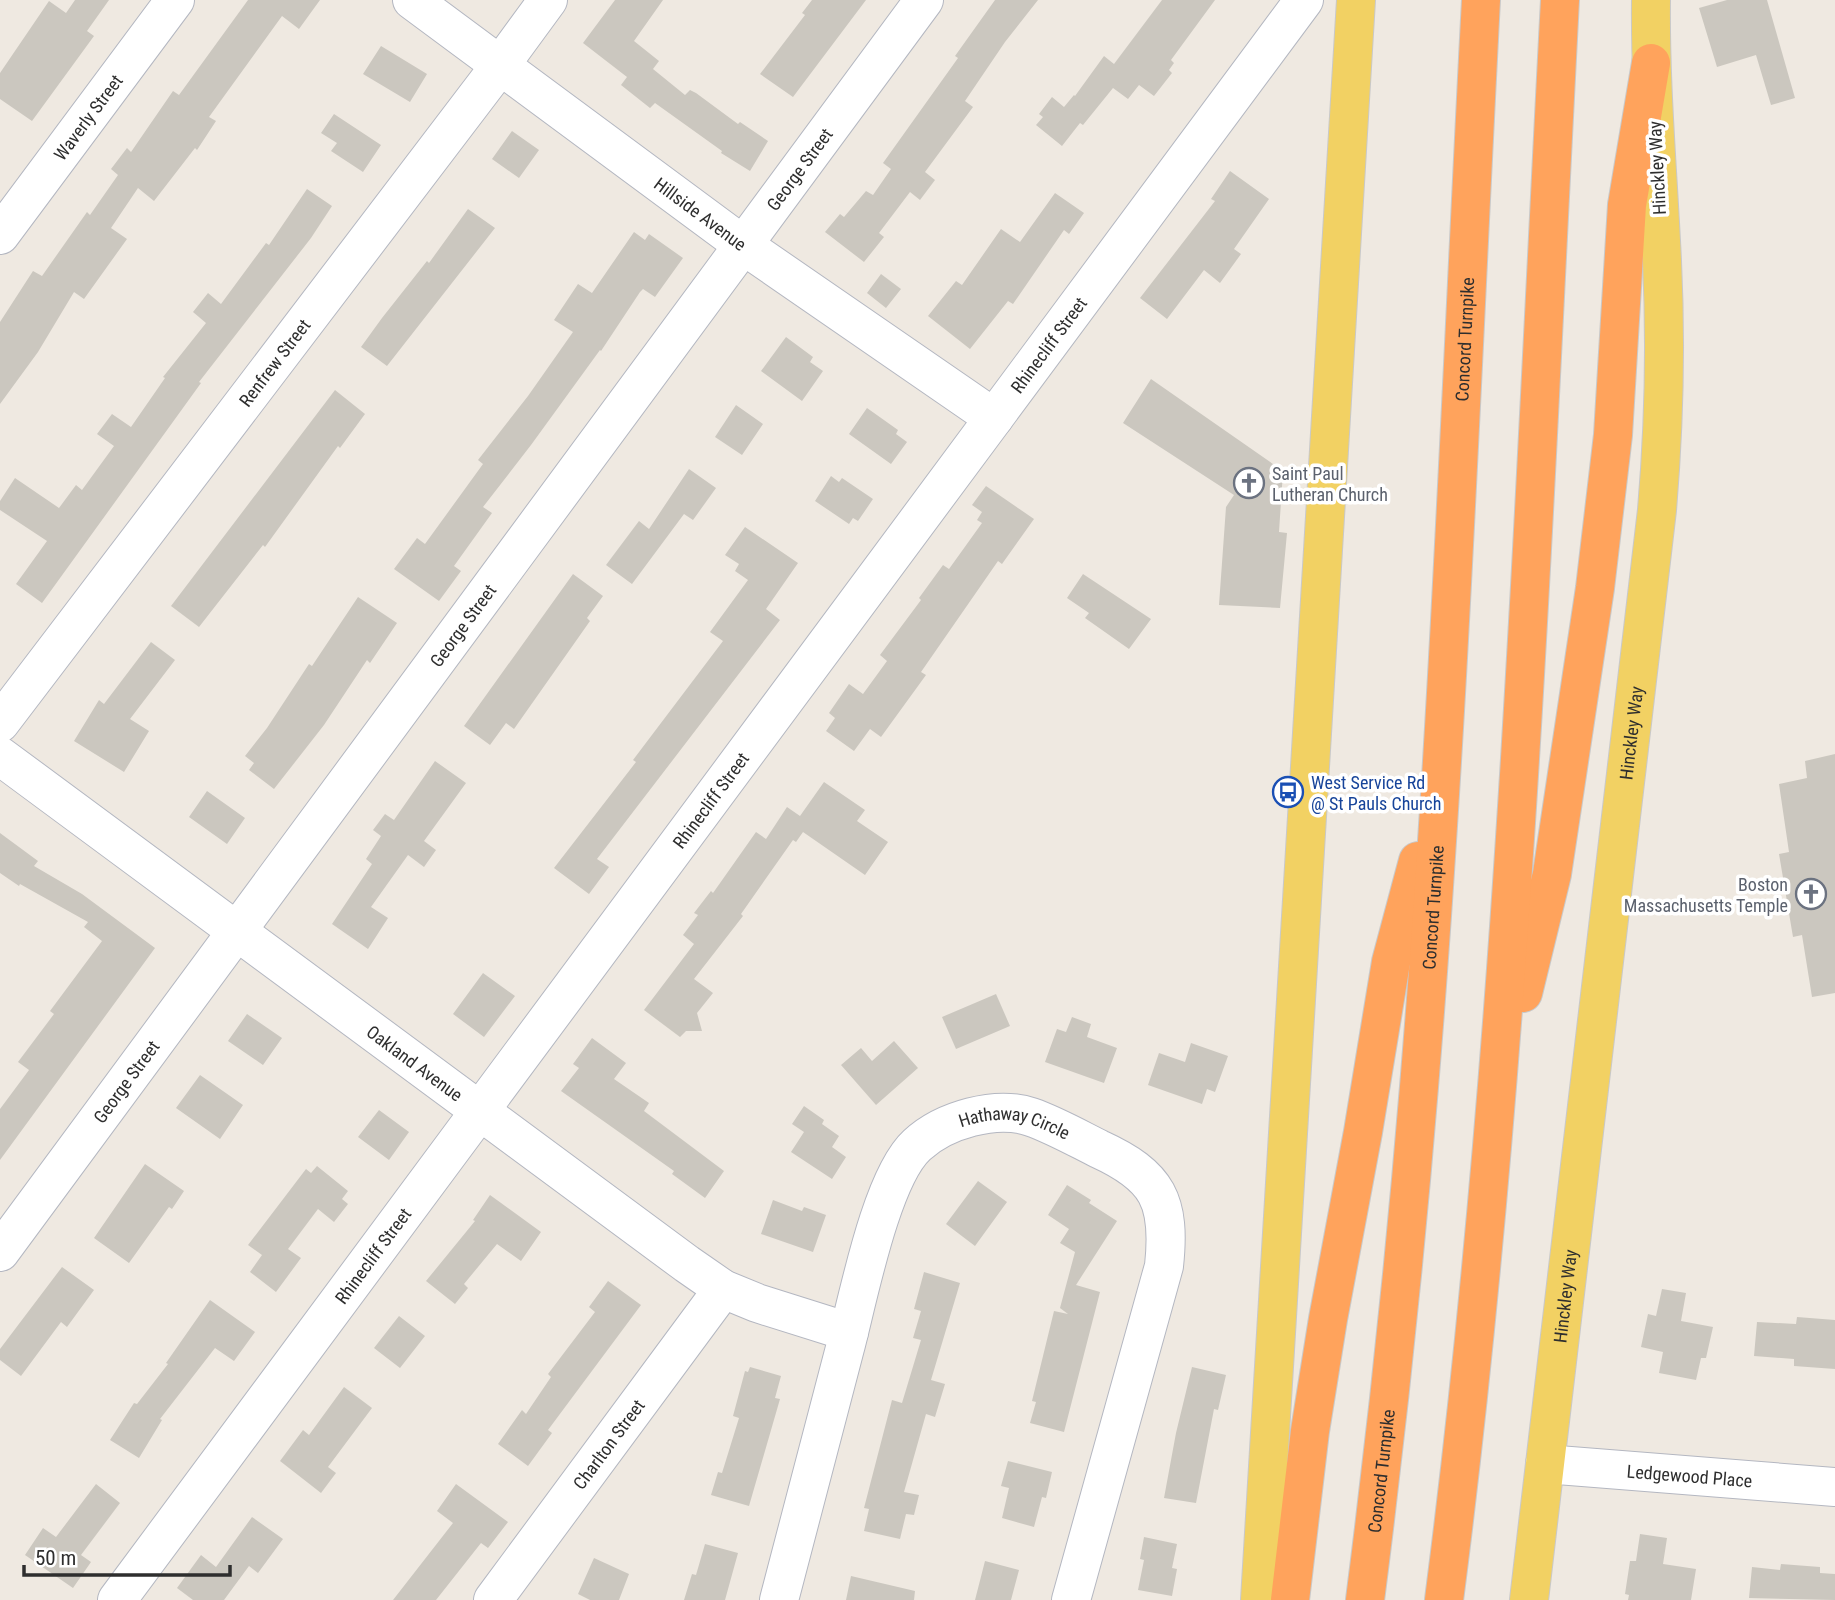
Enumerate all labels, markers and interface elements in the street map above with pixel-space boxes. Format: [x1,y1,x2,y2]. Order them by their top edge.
street label: Waverly Street [49,70,127,164]
street label: Hinckley Way [1644,120,1670,215]
street label: George Street [762,124,837,214]
street label: Hillside Avenue [650,173,751,255]
street label: Concord Turnpike [1451,277,1478,402]
street label: Rhinecliff Street [1006,293,1091,397]
street label: Renfrew Street [234,315,314,410]
place label: Saint Paul Lutheran Church [1272,463,1388,505]
church icon: Saint Paul Lutheran Church [1232,466,1266,500]
street label: George Street [425,580,500,671]
street label: Hinckley Way [1615,685,1647,781]
street label: Rhinecliff Street [668,748,753,852]
place label: West Service Rd @ St Pauls Church [1311,772,1441,814]
bus stop icon: West Service Rd @ St Pauls Church [1271,775,1305,809]
street label: Concord Turnpike [1418,845,1447,970]
place label: Boston Massachusetts Temple [1624,874,1788,916]
church icon: Boston Massachusetts Temple [1794,877,1828,911]
street label: Oakland Avenue [363,1020,467,1105]
street label: George Street [89,1036,163,1127]
street label: Hathaway Circle [956,1102,1074,1143]
street label: Rhinecliff Street [330,1203,415,1307]
street label: Hinckley Way [1549,1248,1581,1344]
street label: Charlton Street [568,1395,648,1493]
street label: Concord Turnpike [1363,1408,1398,1534]
street label: Ledgewood Place [1626,1460,1753,1491]
scale bar [24,1534,231,1578]
text: 50 m [35,1546,76,1570]

